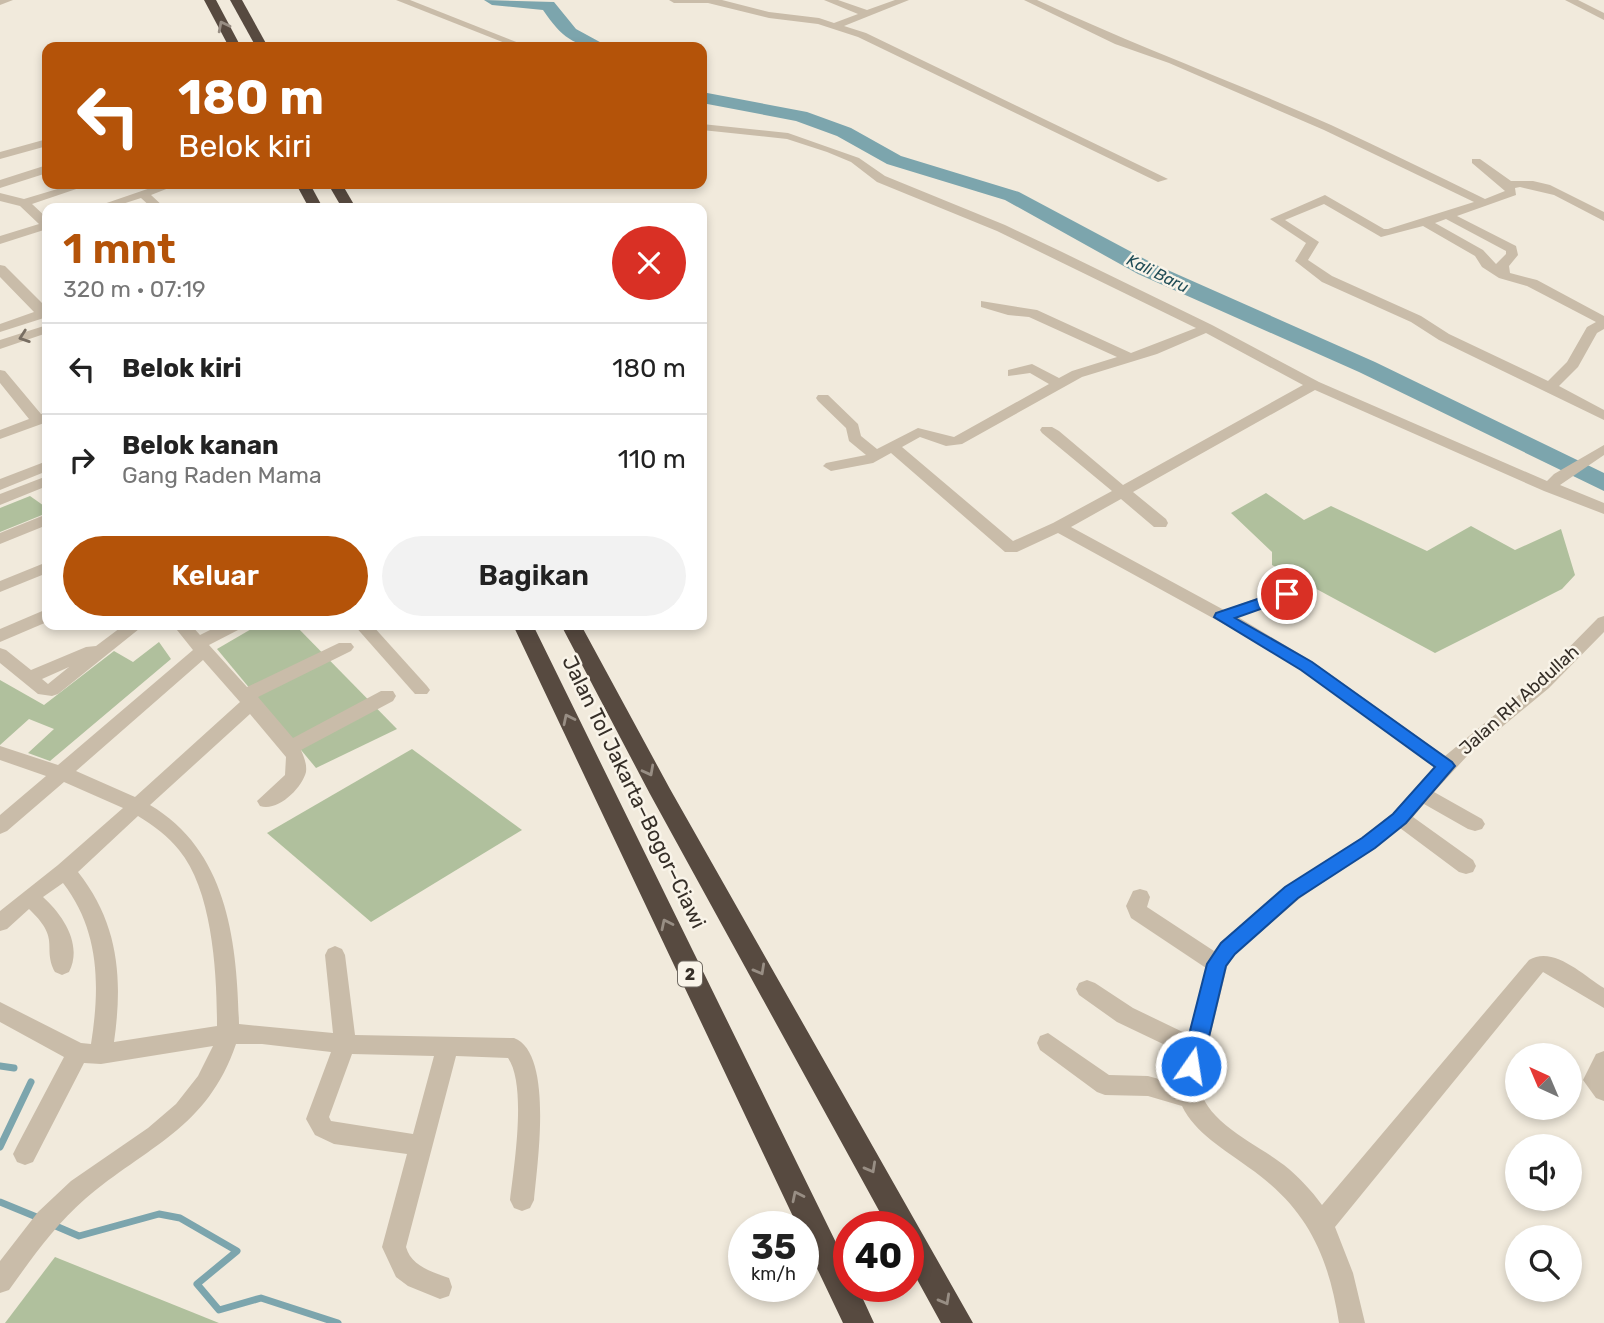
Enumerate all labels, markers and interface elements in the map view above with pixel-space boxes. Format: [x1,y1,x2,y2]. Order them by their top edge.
one-way arrow [218,20,232,33]
text: 180 m [178,68,324,126]
icon: left [63,70,154,161]
text: Belok kiri [178,127,312,165]
text: 1 mnt [63,224,176,274]
button: close [612,226,686,300]
water label: Kali Baru [1124,250,1192,297]
text: 320 m · 07:19 [63,275,206,303]
one-way arrow [18,329,30,343]
icon: left [63,350,101,388]
text: Belok kiri [122,353,242,384]
text: 180 m [612,353,686,384]
text: Belok kanan [122,430,279,461]
icon: right [63,441,101,479]
text: 110 m [618,444,686,475]
text: Gang Raden Mama [122,461,322,489]
button: Keluar [63,536,368,616]
button: Bagikan [382,536,686,616]
pin [1257,564,1317,624]
icon: arrive [1268,575,1306,613]
street label: Jalan RH Abdullah [1455,640,1583,760]
street label: Jalan Tol Jakarta–Bogor–Ciawi [557,651,712,932]
one-way arrow [562,714,576,726]
one-way arrow [641,764,654,777]
one-way arrow [661,919,675,931]
road number: 2 [678,962,702,986]
one-way arrow [752,963,765,975]
position arrow [1154,1029,1228,1103]
north arrow [1505,1043,1582,1120]
map controls [1505,1043,1582,1302]
button: sound [1505,1134,1582,1211]
one-way arrow [863,1161,876,1174]
one-way arrow [792,1190,806,1203]
speed limit sign: 40 [833,1211,924,1302]
button: search [1505,1225,1582,1302]
text: 35 [751,1226,796,1268]
text: km/h [751,1263,796,1285]
one-way arrow [937,1293,950,1305]

